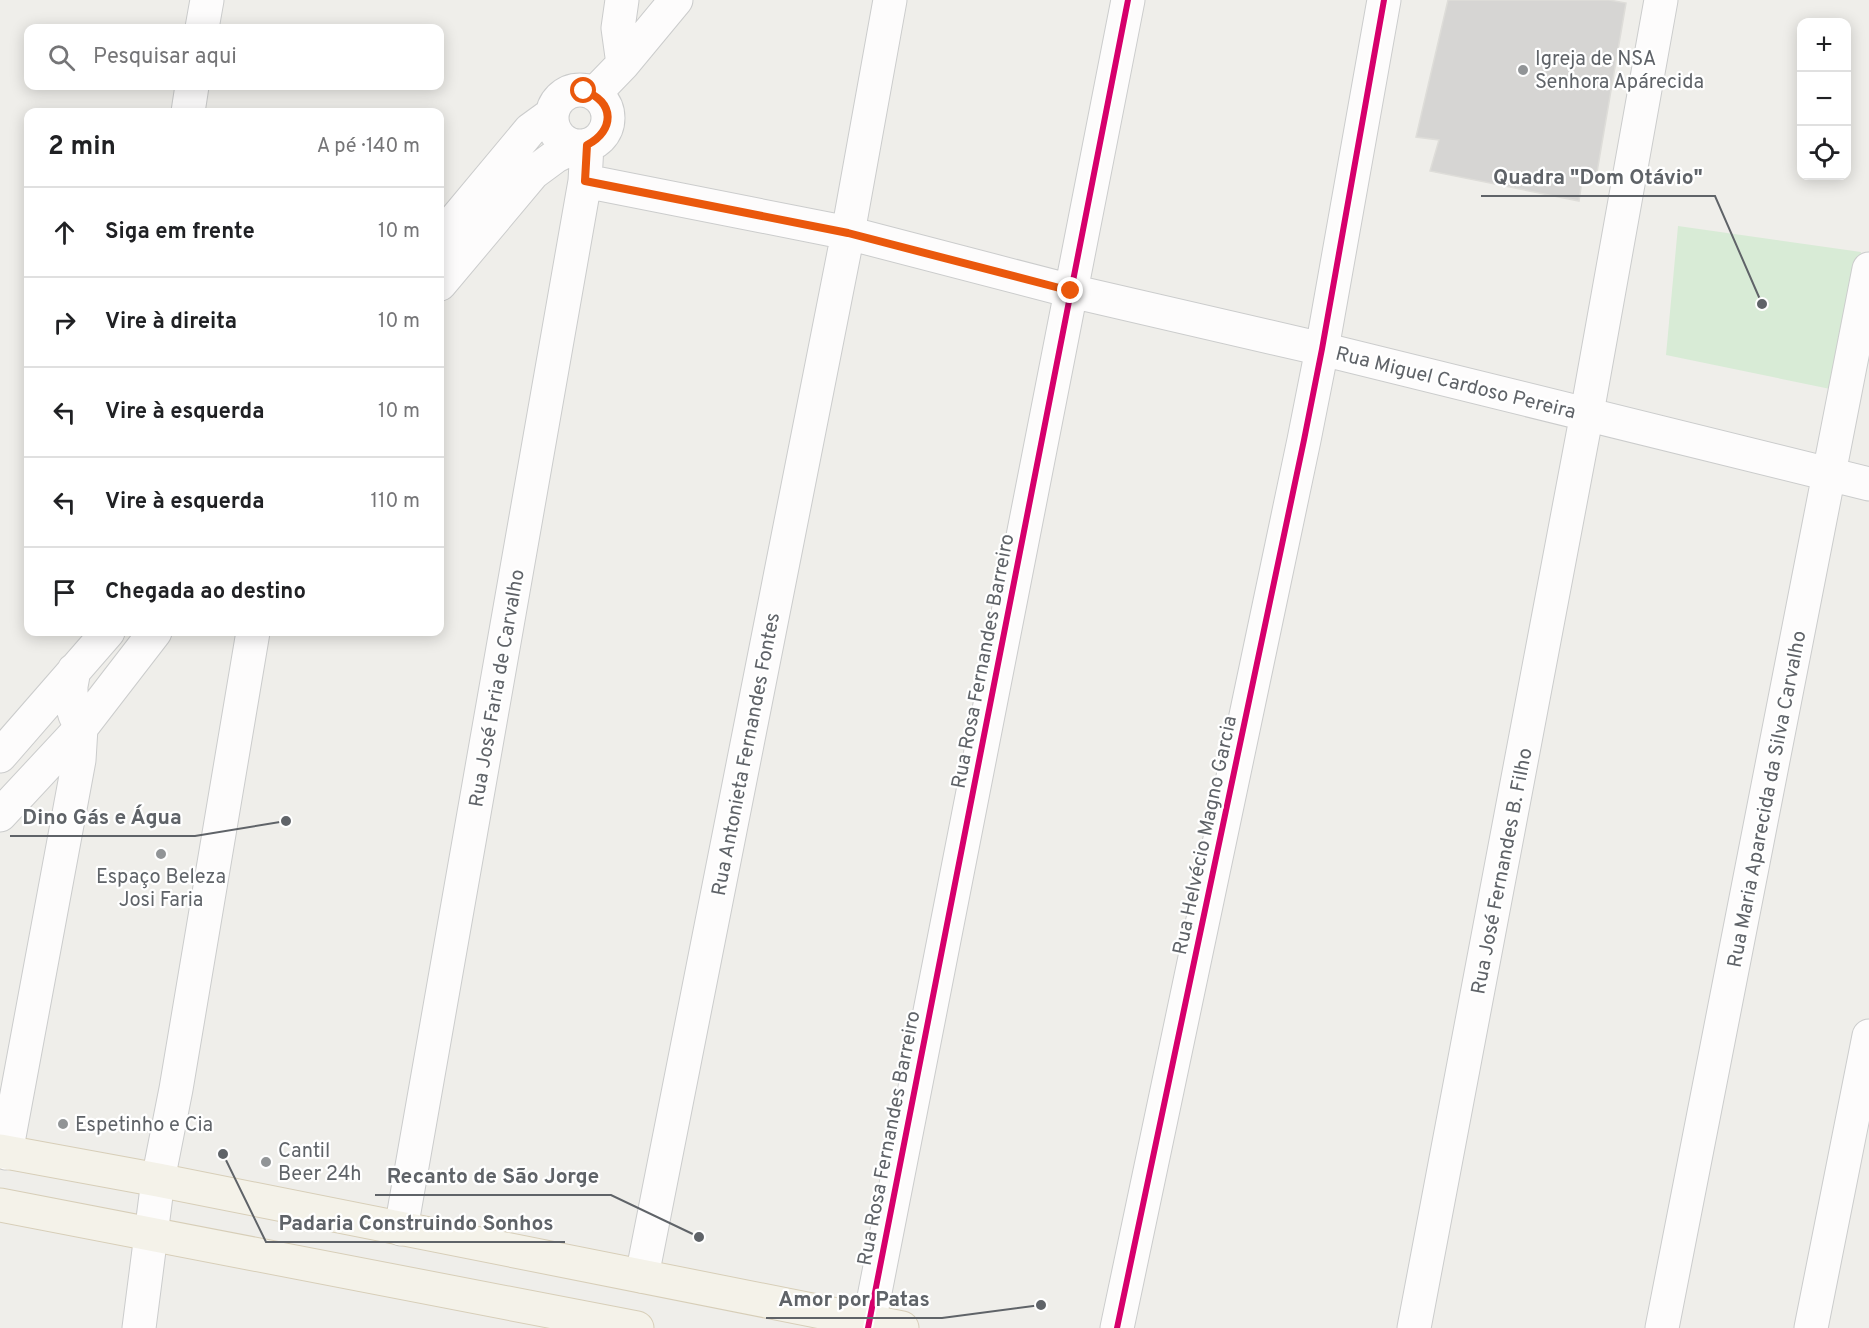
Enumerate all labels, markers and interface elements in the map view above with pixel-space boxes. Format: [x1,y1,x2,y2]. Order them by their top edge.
map controls [1797,18,1851,180]
button: + [1797,18,1851,72]
search box [24,24,444,90]
icon: search [45,41,78,74]
text: Pesquisar aqui [93,44,237,71]
place label: Igreja de NSA Senhora Apárecida [1535,47,1704,96]
marker: Igreja de NSA Senhora Apárecida [1516,63,1530,77]
button: − [1797,72,1851,126]
route start [570,77,596,103]
button: locate [1797,126,1851,180]
text: 2 min [48,131,116,164]
text: A pé · 140 m [317,134,420,160]
callout: Quadra "Dom Otávio" [1481,157,1715,196]
text: Quadra "Dom Otávio" [1493,165,1703,192]
icon: ahead [48,216,81,249]
text: Siga em frente [105,219,255,246]
text: 10 m [378,219,420,245]
route end [1057,277,1083,303]
icon: right [48,306,81,339]
text: Vire à direita [105,309,237,336]
text: 10 m [378,309,420,335]
street label: Rua Miguel Cardoso Pereira [1333,341,1578,426]
icon: left [48,396,81,429]
text: Vire à esquerda [105,399,264,426]
text: 10 m [378,399,420,425]
icon: left [48,486,81,519]
text: Vire à esquerda [105,489,264,516]
text: 110 m [371,489,420,515]
street label: Rua Rosa Fernandes Barreiro [946,532,1021,791]
street label: Rua José Faria de Carvalho [464,567,532,809]
icon: arrive [48,576,81,609]
text: Chegada ao destino [105,579,306,606]
street label: Rua Antonieta Fernandes Fontes [707,611,787,898]
street label: Rua Maria Aparecida da Silva Carvalho [1723,629,1813,970]
street label: Rua Helvécio Magno Garcia [1168,713,1244,957]
street label: Rua José Fernandes B. Filho [1466,746,1540,997]
callout: Dino Gás e Água [10,797,195,836]
text: Dino Gás e Água [22,804,182,832]
marker: Espaço Beleza Josi Faria [154,847,168,861]
place label: Espaço Beleza Josi Faria [96,865,226,914]
street label: Rua Rosa Fernandes Barreiro [852,1009,927,1268]
place label: Espetinho e Cia [75,1113,213,1139]
marker: Espetinho e Cia [56,1117,70,1131]
place label: Cantil Beer 24h [278,1139,362,1188]
marker: Cantil Beer 24h [259,1155,273,1169]
callout: Recanto de São Jorge [375,1156,611,1195]
text: Recanto de São Jorge [387,1164,599,1191]
callout: Padaria Construindo Sonhos [266,1203,565,1242]
text: Padaria Construindo Sonhos [278,1211,554,1238]
callout: Amor por Patas [766,1279,942,1318]
text: Amor por Patas [778,1287,930,1314]

